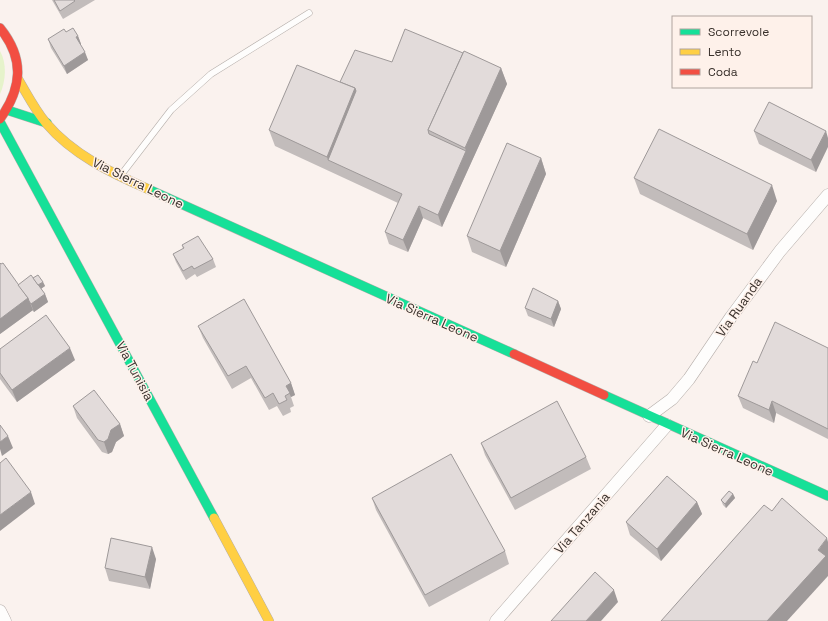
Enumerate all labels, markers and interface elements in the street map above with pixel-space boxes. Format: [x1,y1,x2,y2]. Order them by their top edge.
legend [672,16,812,88]
text: Scorrevole [708,24,769,40]
text: Lento [708,44,742,60]
text: Coda [708,64,738,80]
street label: Via Sierra Leone [89,153,187,213]
street label: Via Ruanda [712,273,766,340]
street label: Via Sierra Leone [383,290,481,346]
street label: Via Tunisia [112,338,158,404]
street label: Via Sierra Leone [678,424,776,480]
street label: Via Tanzania [550,488,614,557]

